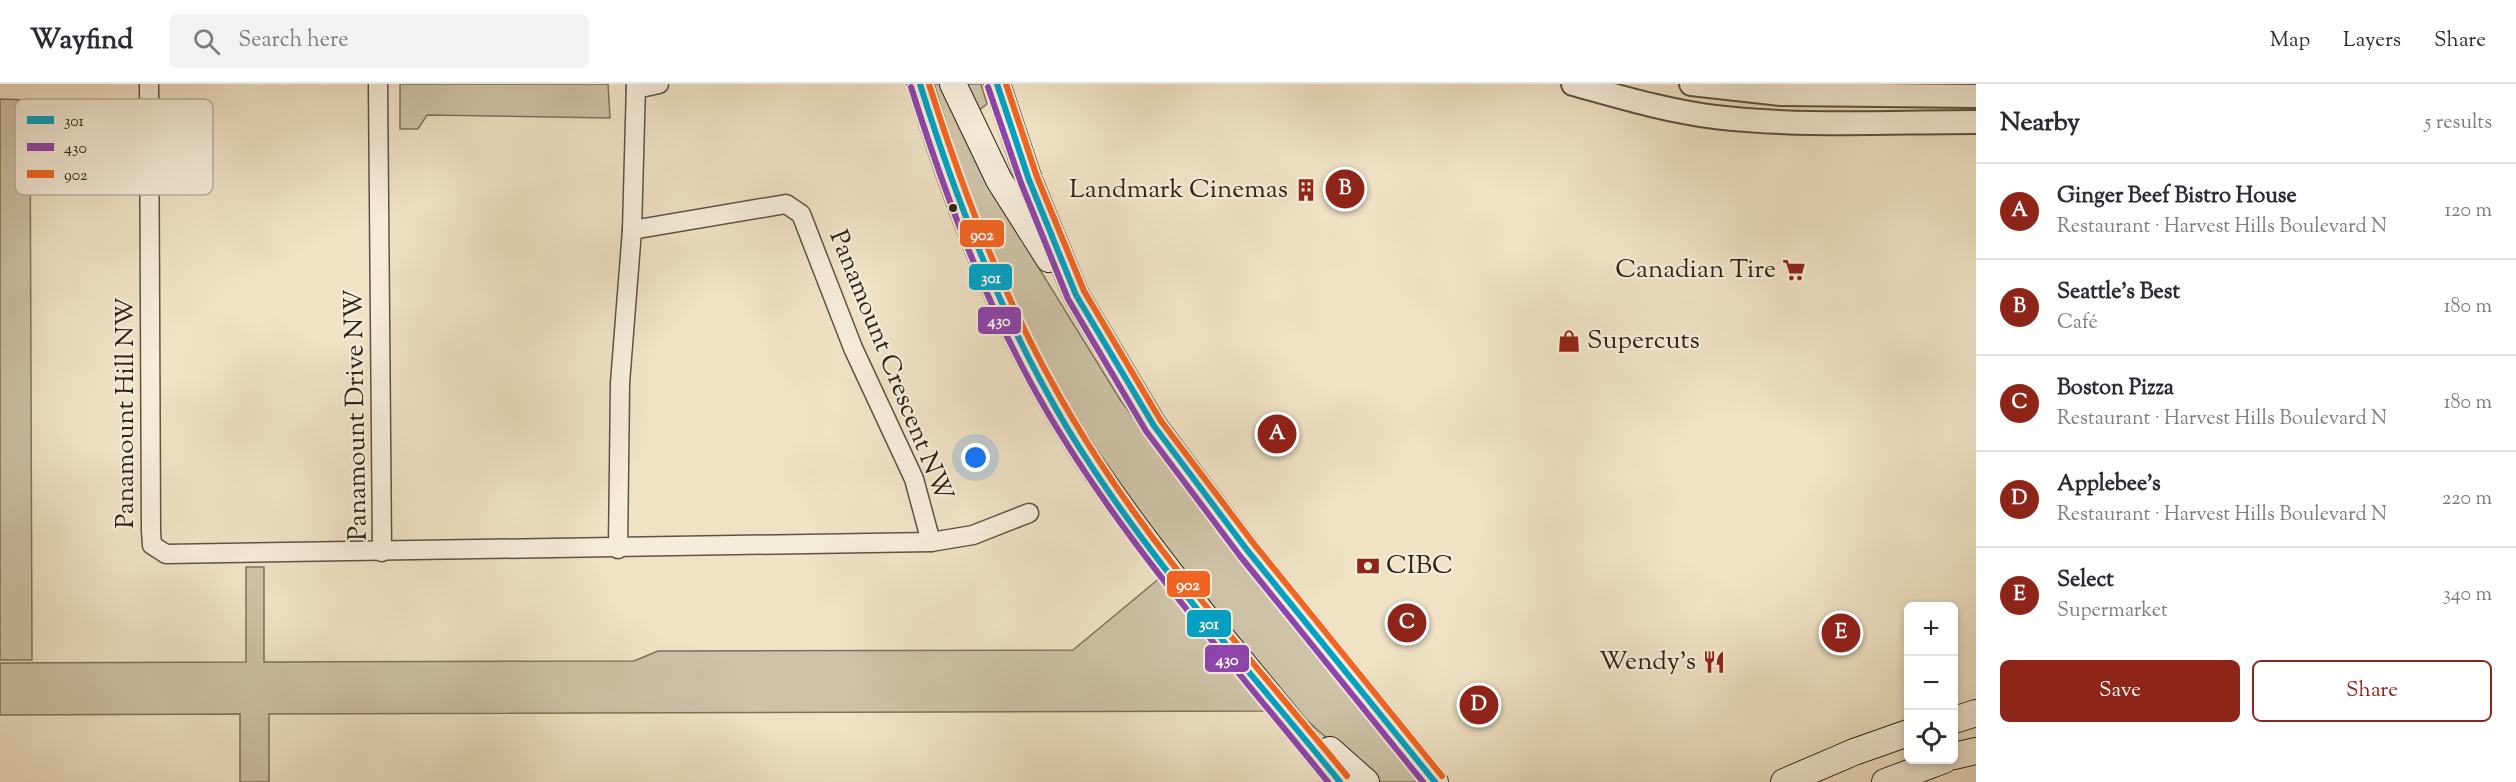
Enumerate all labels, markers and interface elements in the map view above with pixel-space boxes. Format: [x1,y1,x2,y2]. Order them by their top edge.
search box [169,14,589,68]
text: Wayfind [30,21,133,61]
icon: search [190,25,223,58]
text: Search here [238,25,349,57]
text: Map [2270,26,2310,56]
text: Layers [2343,26,2401,56]
text: Share [2434,26,2486,56]
legend [15,99,213,195]
text: Nearby [2000,105,2080,142]
text: 5 results [2425,109,2492,138]
text: 301 [64,111,85,134]
text: 430 [64,138,87,161]
text: 902 [64,165,88,188]
pin: B [1326,166,1364,212]
place label: Landmark Cinemas [1069,172,1288,209]
building icon: Landmark Cinemas [1293,177,1319,203]
text: Ginger Beef Bistro House [2057,181,2297,213]
text: A [2011,197,2028,226]
text: 120 m [2444,197,2492,226]
unlabelled marker [947,202,959,214]
text: Restaurant · Harvest Hills Boulevard N [2057,213,2387,242]
line badge: 902 [959,219,1005,248]
street label: Panamount Crescent NW [819,225,961,507]
text: 902 [970,225,994,248]
place label: Canadian Tire [1615,252,1776,289]
supermarket icon: Canadian Tire [1781,257,1807,283]
line badge: 301 [968,263,1013,291]
text: 301 [981,268,1002,291]
text: Seattle's Best [2057,277,2180,309]
street label: Panamount Drive NW [336,289,378,541]
text: B [2013,293,2026,322]
text: 180 m [2444,293,2492,322]
street label: Panamount Hill NW [108,297,145,529]
line badge: 430 [977,306,1022,335]
text: Café [2057,309,2098,338]
text: 430 [987,311,1011,334]
place label: Supercuts [1587,323,1700,360]
shop icon: Supercuts [1556,328,1582,354]
text: Boston Pizza [2057,373,2174,405]
text: C [2011,389,2028,418]
text: 180 m [2444,389,2492,418]
text: Restaurant · Harvest Hills Boulevard N [2057,405,2387,434]
pin: A [1258,412,1296,456]
your location [961,443,990,472]
text: Applebee's [2057,469,2161,501]
text: D [2012,485,2027,514]
text: 220 m [2442,485,2492,514]
text: Restaurant · Harvest Hills Boulevard N [2057,501,2387,530]
place label: CIBC [1386,548,1453,585]
bank icon: CIBC [1355,553,1381,579]
text: Select [2057,565,2114,597]
line badge: 902 [1166,570,1211,598]
text: 902 [1176,575,1200,598]
text: E [2013,581,2026,610]
text: 340 m [2443,581,2492,610]
text: Supermarket [2057,597,2168,626]
pin: C [1388,600,1426,646]
map controls [1904,602,1958,764]
button: + [1904,602,1958,656]
line badge: 301 [1186,609,1232,638]
pin: E [1822,610,1860,656]
text: 301 [1199,614,1220,637]
line badge: 430 [1204,644,1250,673]
place label: Wendy's [1599,644,1696,681]
restaurant icon: Wendy's [1701,649,1727,675]
text: 430 [1215,650,1239,673]
button: − [1904,656,1958,710]
button: Save [2000,660,2240,722]
button: Share [2252,660,2492,722]
pin: D [1460,682,1498,728]
button: locate [1904,710,1958,764]

